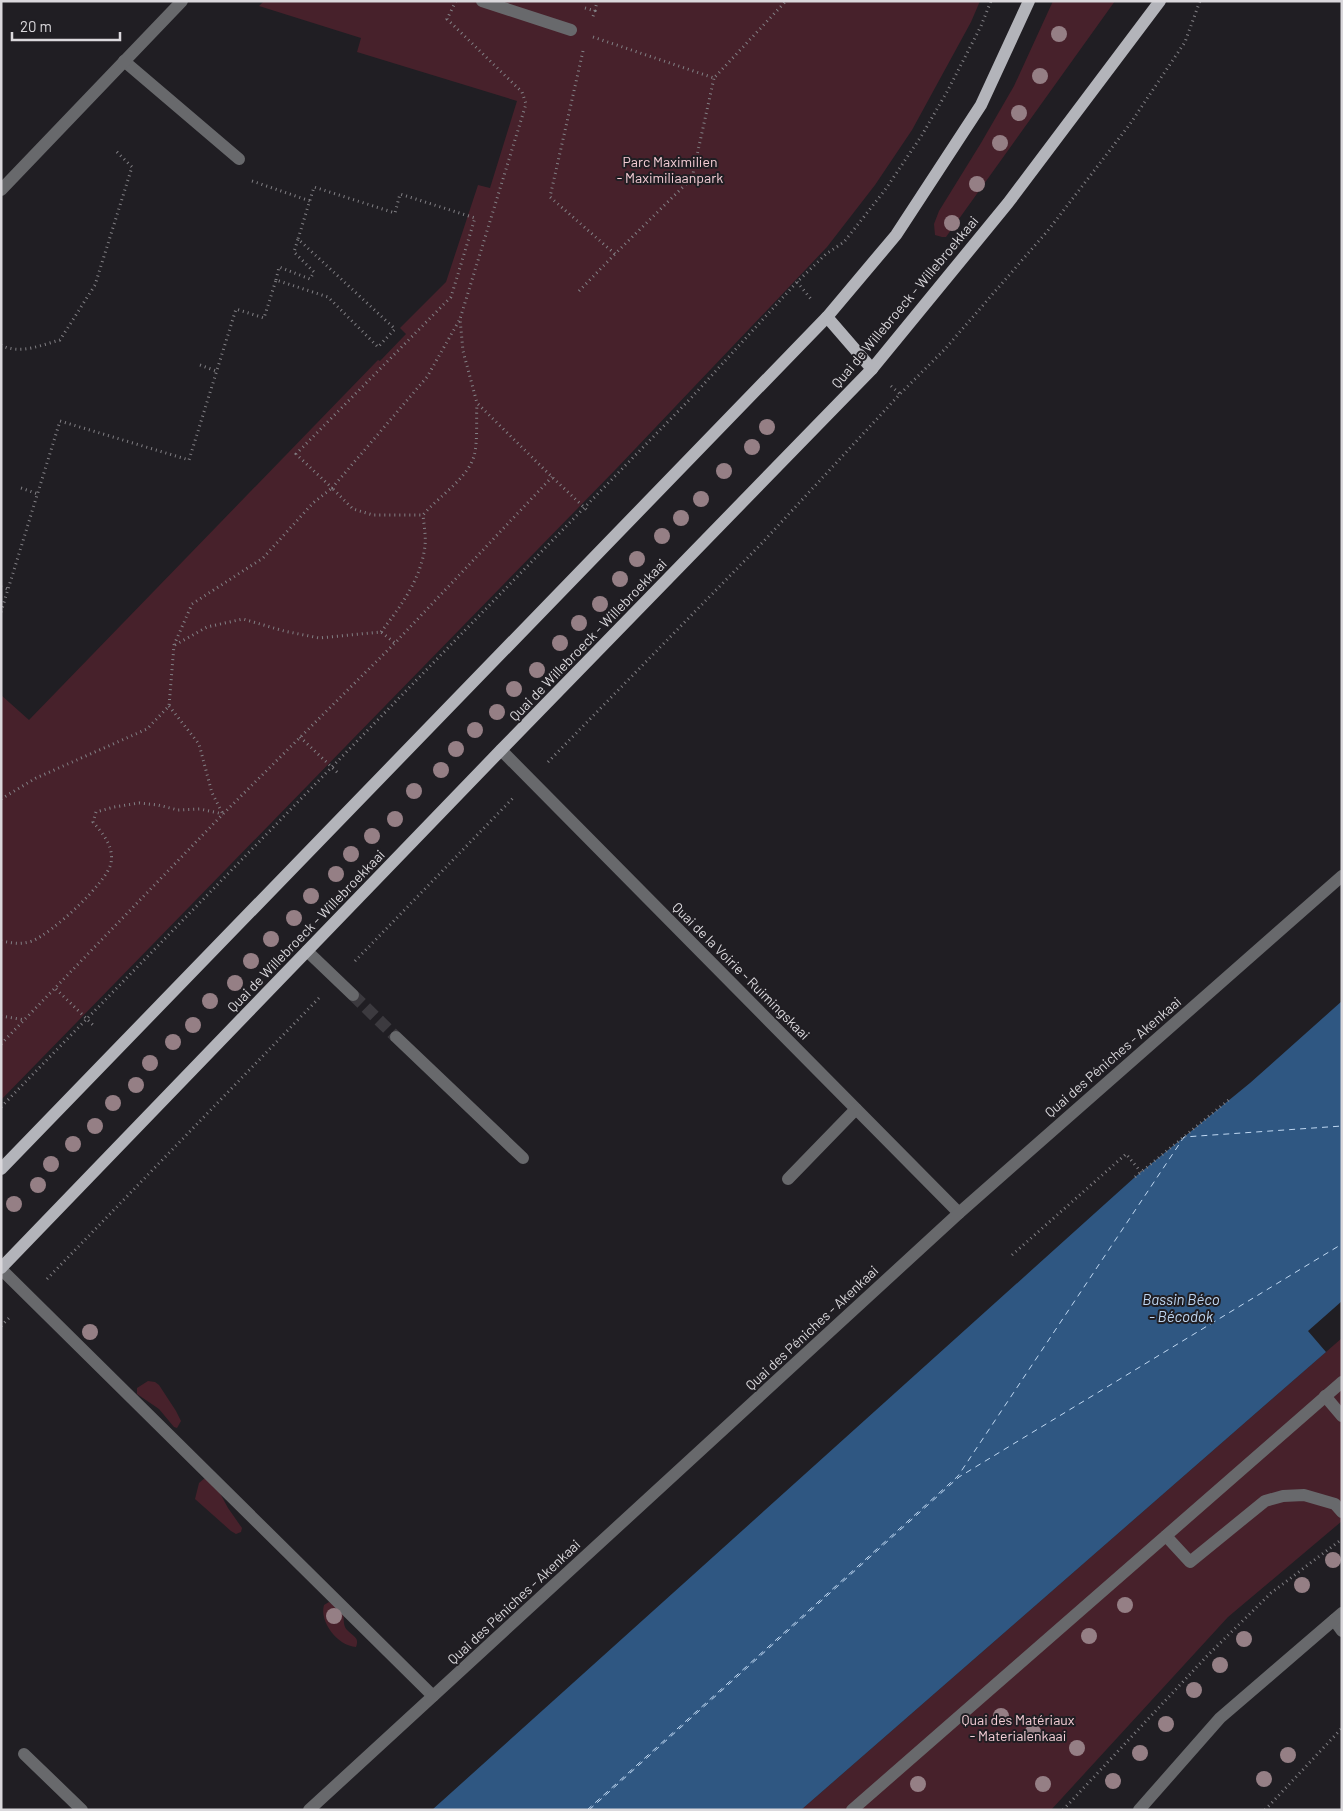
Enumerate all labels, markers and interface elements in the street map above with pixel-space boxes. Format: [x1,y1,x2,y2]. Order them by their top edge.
scale bar [12,10,120,42]
text: 20 m [20,17,52,35]
park label: Parc Maximilien - Maximiliaanpark [617,153,723,186]
street label: Quai de Willebroeck - Willebroekkaai [828,212,982,391]
street label: Quai de Willebroeck - Willebroekkaai [505,555,670,724]
street label: Quai de Willebroeck - Willebroekkaai [223,846,388,1015]
street label: Quai de la Voirie - Ruimingskaai [669,898,814,1043]
street label: Quai des Péniches - Akenkaai [1041,993,1184,1120]
street label: Quai des Péniches - Akenkaai [742,1262,882,1394]
water label: Bassin Béco - Bécodok [1142,1290,1220,1325]
street label: Quai des Péniches - Akenkaai [444,1536,584,1668]
park label: Quai des Matériaux - Materialenkaai [961,1711,1075,1744]

